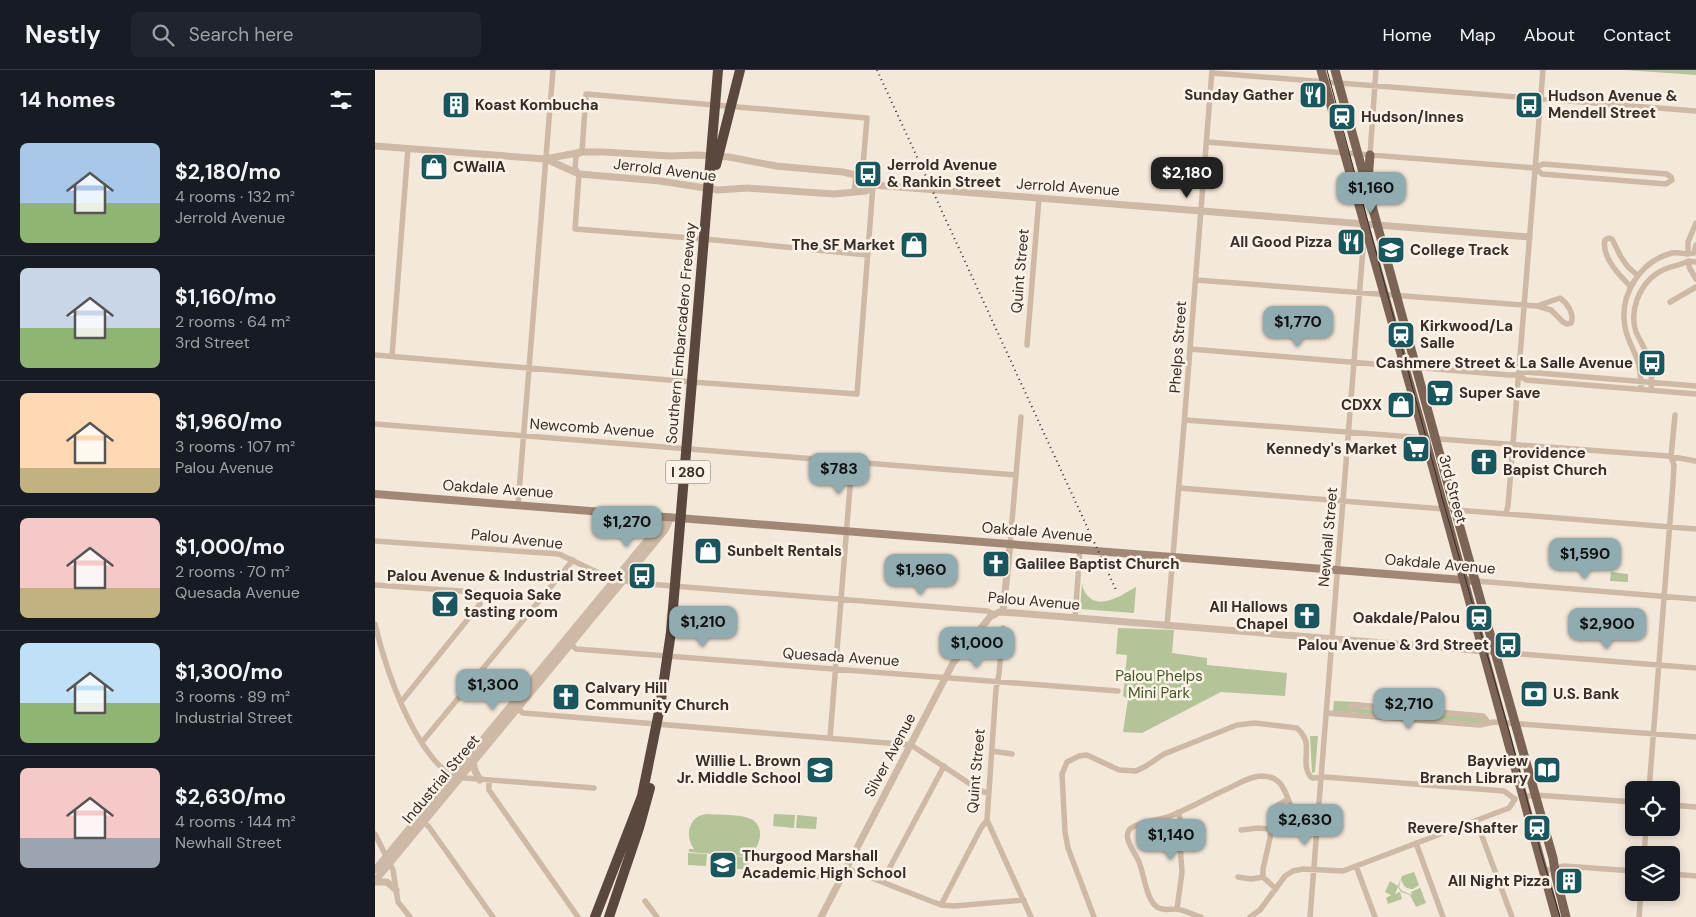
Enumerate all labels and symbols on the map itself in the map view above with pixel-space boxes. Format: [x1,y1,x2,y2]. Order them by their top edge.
restaurant icon: Sunday Gather [1298,80,1328,110]
place label: Sunday Gather [1184,85,1294,105]
place label: Hudson Avenue & Mendell Street [1548,86,1678,123]
building icon: Koast Kombucha [441,90,471,120]
bus stop icon: Hudson Avenue & Mendell Street [1514,90,1544,120]
place label: Koast Kombucha [475,95,599,115]
station icon: Hudson/Innes [1327,102,1357,132]
place label: Hudson/Innes [1361,107,1464,127]
shop icon: CWallA [419,152,449,182]
street label: Jerrold Avenue [612,154,718,186]
place label: Jerrold Avenue & Rankin Street [887,155,1001,192]
pin: $2,180 [1146,156,1228,199]
place label: CWallA [453,157,506,177]
bus stop icon: Jerrold Avenue & Rankin Street [853,159,883,189]
pin: $1,160 [1330,172,1412,214]
street label: Jerrold Avenue [1016,173,1120,201]
street label: Southern Embarcadero Freeway [661,221,701,445]
restaurant icon: All Good Pizza [1336,227,1366,257]
street label: Quint Street [1006,228,1034,314]
shop icon: The SF Market [899,230,929,260]
place label: All Good Pizza [1230,232,1332,252]
place label: The SF Market [792,235,895,255]
school or university icon: College Track [1376,235,1406,265]
place label: College Track [1410,240,1510,260]
street label: Phelps Street [1165,300,1191,394]
pin: $1,770 [1257,306,1339,348]
place label: Kirkwood/La Salle [1420,316,1513,353]
station icon: Kirkwood/La Salle [1386,320,1416,350]
bus stop icon: Cashmere Street & La Salle Avenue [1637,348,1667,378]
place label: Cashmere Street & La Salle Avenue [1376,353,1633,373]
supermarket icon: Super Save [1425,378,1455,408]
place label: Super Save [1459,383,1541,403]
shop icon: CDXX [1386,390,1416,420]
place label: CDXX [1341,395,1382,415]
street label: Newcomb Avenue [529,414,655,442]
supermarket icon: Kennedy's Market [1401,434,1431,464]
place label: Kennedy's Market [1266,439,1397,459]
place label: Providence Bapist Church [1503,443,1607,480]
church icon: Providence Bapist Church [1469,447,1499,477]
pin: $783 [809,452,869,495]
street label: 3rd Street [1434,453,1472,526]
road number: I 280 [665,461,711,484]
street label: Oakdale Avenue [442,475,554,503]
street label: Newhall Street [1314,486,1342,588]
pin: $1,270 [586,506,668,548]
street label: Oakdale Avenue [981,517,1093,547]
street label: Palou Avenue [470,524,564,554]
shop icon: Sunbelt Rentals [693,536,723,566]
pin: $1,590 [1544,538,1626,580]
place label: Sunbelt Rentals [727,541,842,561]
church icon: Galilee Baptist Church [981,549,1011,579]
street label: Oakdale Avenue [1384,549,1496,579]
pin: $1,960 [880,554,962,596]
place label: Galilee Baptist Church [1015,554,1179,574]
bus stop icon: Palou Avenue & Industrial Street [627,561,657,591]
place label: Palou Avenue & Industrial Street [387,566,623,586]
place label: Sequoia Sake tasting room [464,585,562,622]
street label: Palou Avenue [987,587,1081,615]
bar icon: Sequoia Sake tasting room [430,589,460,619]
place label: All Hallows Chapel [1209,597,1288,634]
church icon: All Hallows Chapel [1292,601,1322,631]
station icon: Oakdale/Palou [1464,603,1494,633]
pin: $1,210 [662,606,744,648]
place label: Oakdale/Palou [1353,608,1460,628]
pin: $2,900 [1566,608,1648,650]
pin: $1,000 [936,626,1018,669]
bus stop icon: Palou Avenue & 3rd Street [1493,630,1523,660]
place label: Palou Avenue & 3rd Street [1298,635,1489,655]
street label: Quesada Avenue [782,643,900,671]
park label: Palou Phelps Mini Park [1115,666,1203,703]
pin: $1,300 [452,668,534,711]
place label: Calvary Hill Community Church [585,678,729,715]
bank icon: U.S. Bank [1519,679,1549,709]
church icon: Calvary Hill Community Church [551,682,581,712]
place label: U.S. Bank [1553,684,1620,704]
pin: $2,710 [1368,688,1450,730]
street label: Silver Avenue [860,710,920,800]
street label: Quint Street [962,728,990,814]
street label: Industrial Street [398,730,484,828]
place label: Willie L. Brown Jr. Middle School [677,751,801,788]
place label: Bayview Branch Library [1420,751,1529,788]
school or university icon: Willie L. Brown Jr. Middle School [805,755,835,785]
library icon: Bayview Branch Library [1532,755,1562,785]
pin: $2,630 [1264,804,1346,846]
station icon: Revere/Shafter [1522,813,1552,843]
pin: $1,140 [1130,818,1212,861]
place label: Revere/Shafter [1407,818,1518,838]
place label: Thurgood Marshall Academic High School [742,846,906,883]
school or university icon: Thurgood Marshall Academic High School [708,850,738,880]
building icon: All Night Pizza [1554,866,1584,896]
place label: All Night Pizza [1448,871,1550,891]

